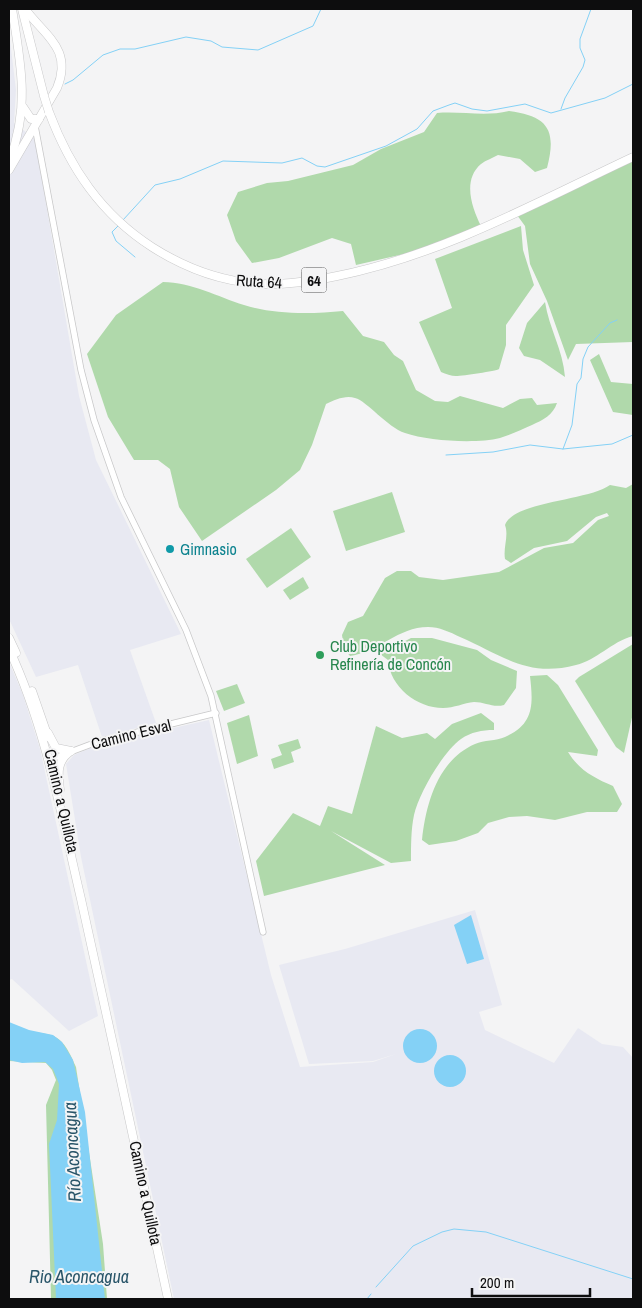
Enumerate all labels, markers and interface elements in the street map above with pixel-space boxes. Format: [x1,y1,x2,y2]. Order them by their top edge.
street label: Ruta 64 [235,268,283,294]
road number: 64 [302,268,326,292]
place label: Gimnasio [180,538,237,560]
marker: Gimnasio [164,543,176,555]
place label: Club Deportivo Refinería de Concón [330,635,451,675]
marker: Club Deportivo Refinería de Concón [314,649,326,661]
street label: Camino Esval [89,713,173,755]
street label: Camino a Quillota [39,747,85,856]
water label: Río Aconcagua [57,1101,87,1203]
street label: Camino a Quillota [124,1139,168,1248]
water label: Rio Aconcagua [29,1264,129,1289]
scale bar [472,1266,590,1298]
text: 200 m [480,1272,514,1293]

